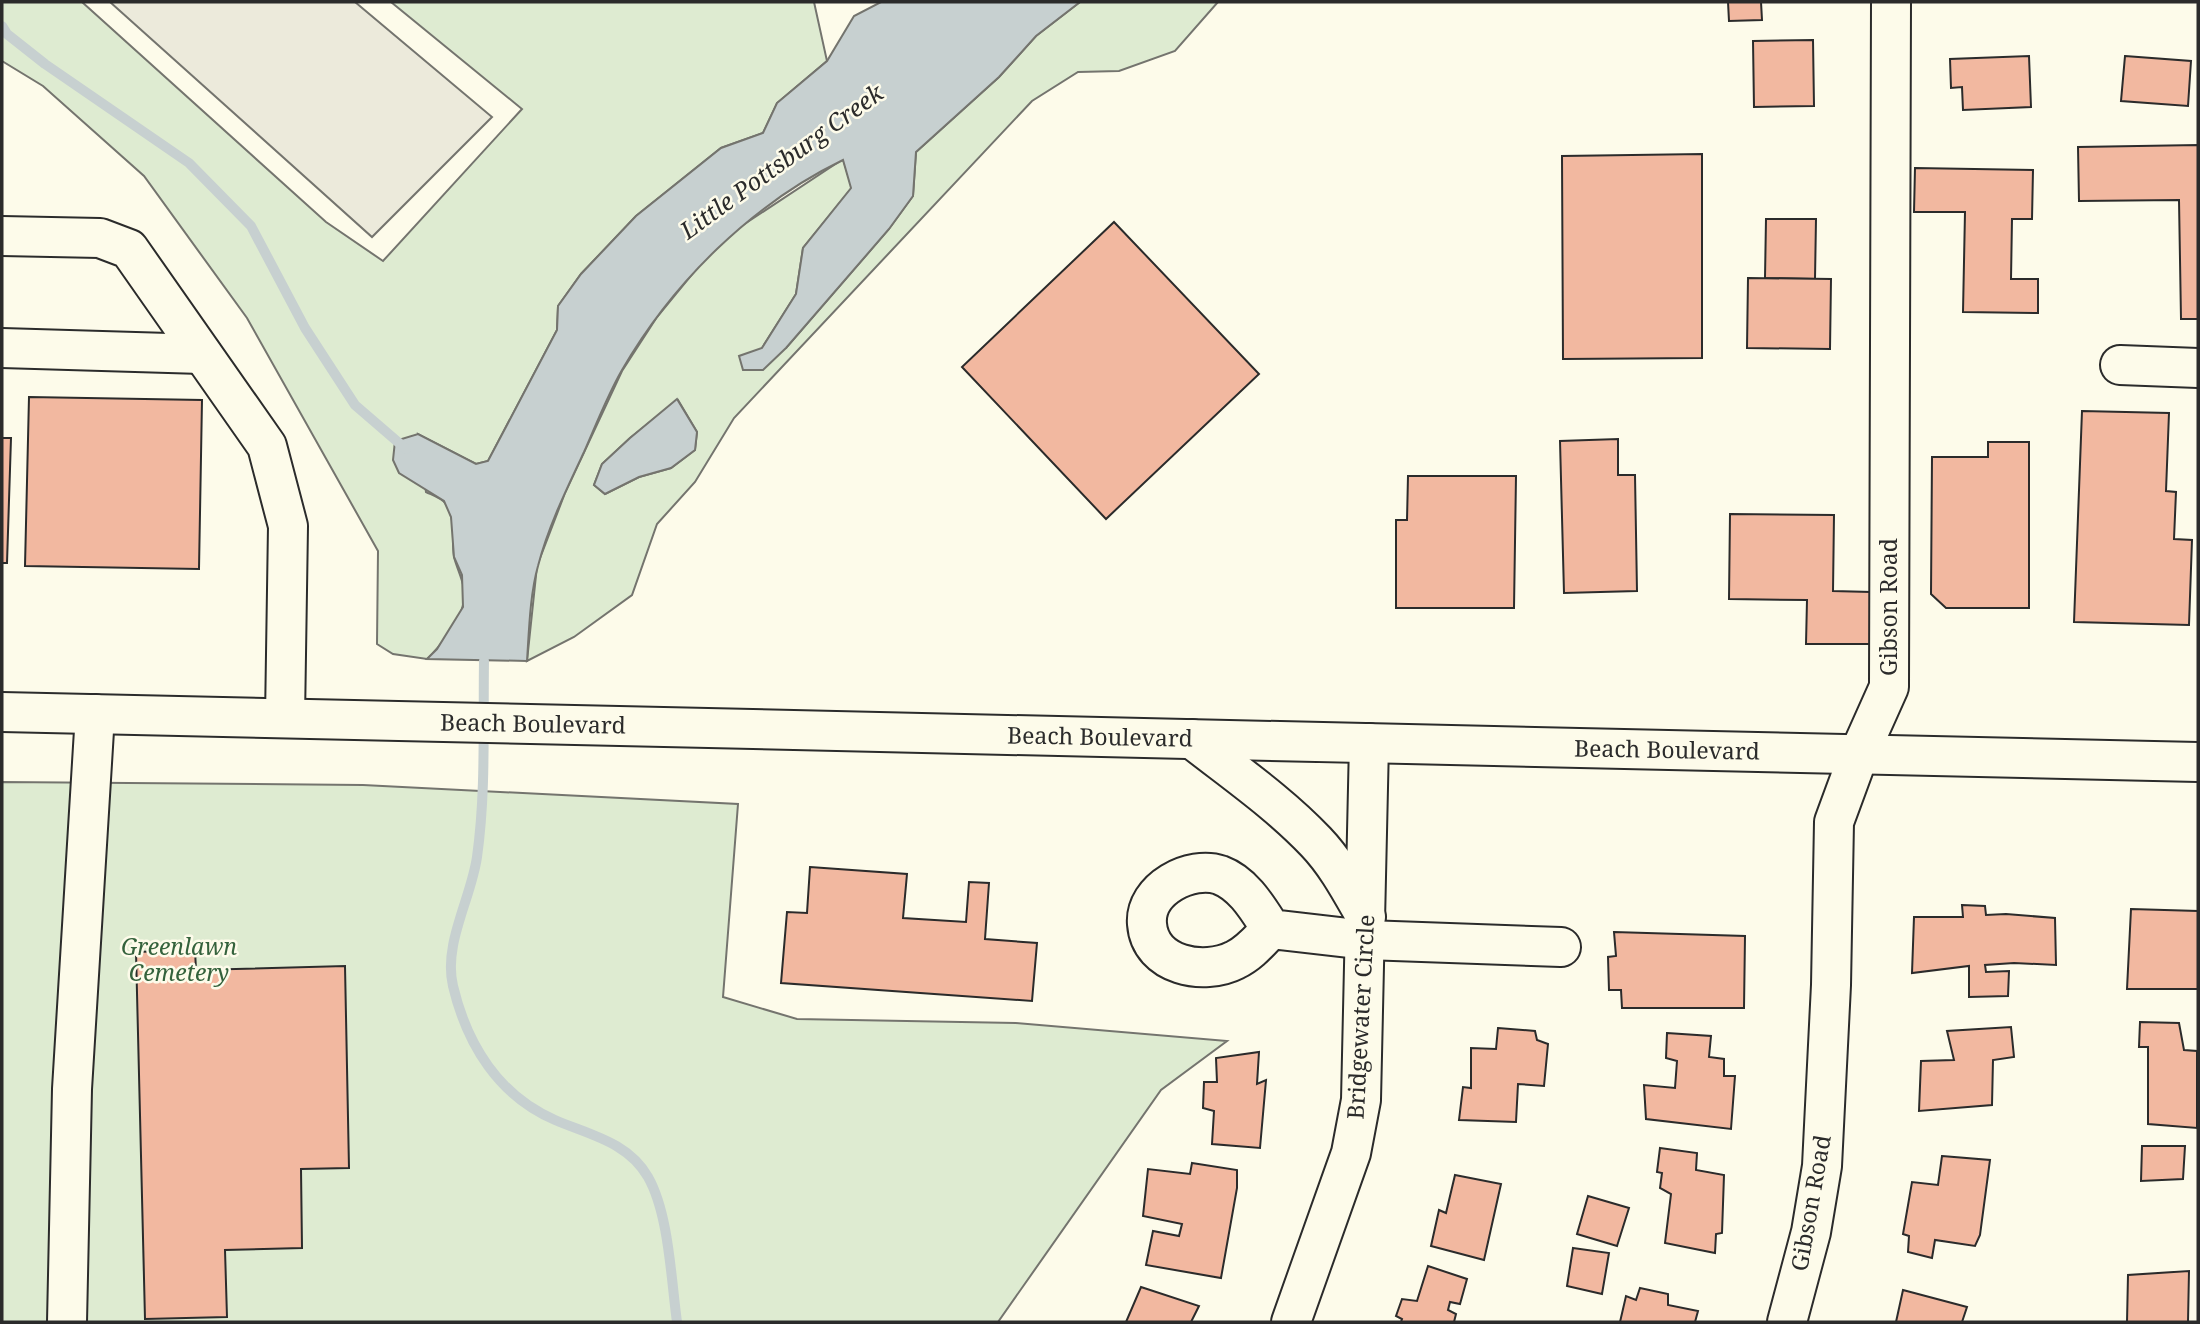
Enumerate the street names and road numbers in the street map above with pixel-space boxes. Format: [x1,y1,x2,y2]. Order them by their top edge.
street label: Gibson Road [1872,538,1904,676]
street label: Beach Boulevard [440,705,626,741]
street label: Beach Boulevard [1007,718,1193,754]
street label: Beach Boulevard [1574,731,1760,767]
street label: Bridgewater Circle [1339,914,1381,1120]
street label: Gibson Road [1782,1132,1838,1273]

